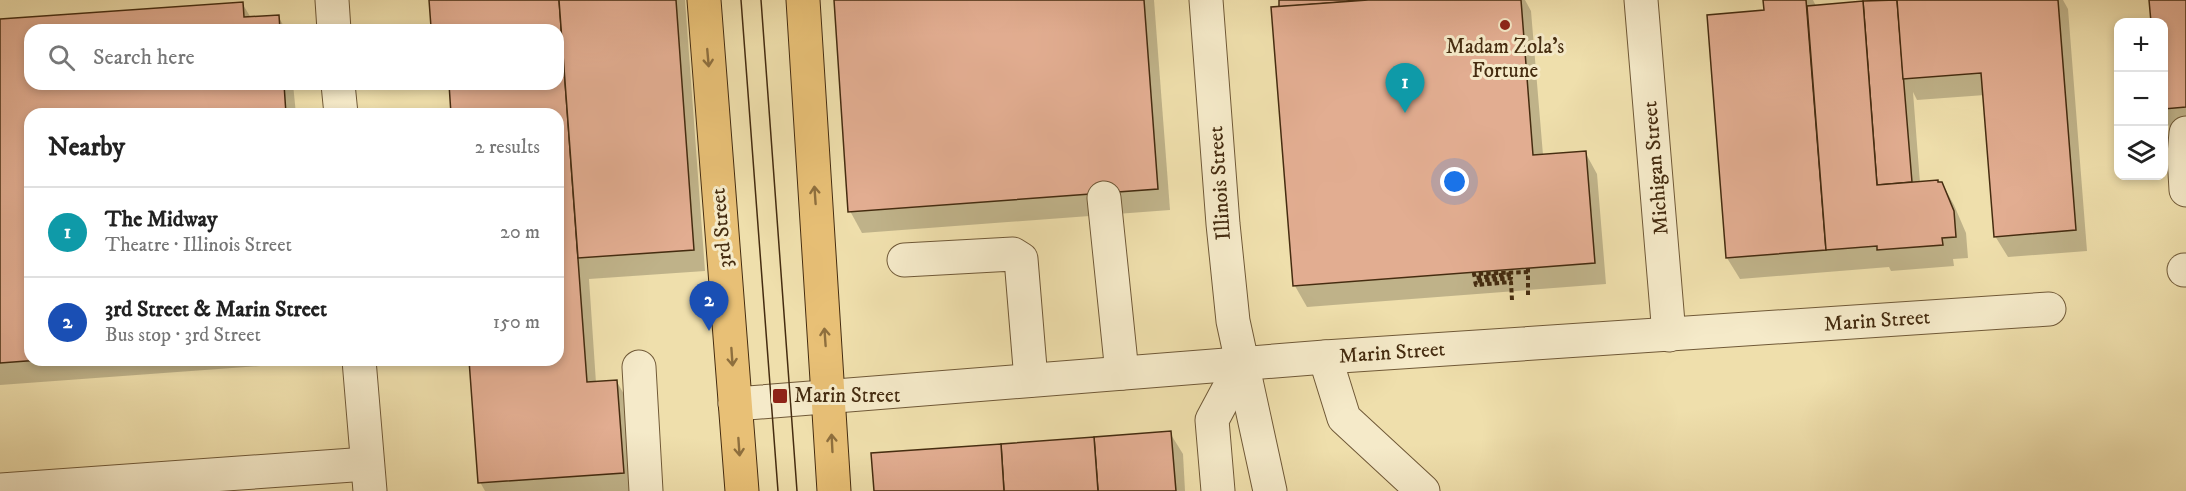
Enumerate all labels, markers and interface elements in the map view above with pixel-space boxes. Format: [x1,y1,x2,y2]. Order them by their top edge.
marker: Madam Zola's Fortune [1498,18,1512,32]
map controls [2114,18,2168,180]
button: + [2114,18,2168,72]
search box [24,24,564,90]
place label: Madam Zola's Fortune [1446,34,1564,84]
icon: search [45,41,78,74]
text: Search here [93,44,195,71]
one-way arrow [703,48,714,68]
pin: 1 [1386,63,1424,113]
button: − [2114,72,2168,126]
street label: Michigan Street [1637,100,1675,236]
street label: Illinois Street [1203,125,1237,241]
button: layers [2114,126,2168,180]
text: Nearby [48,131,125,164]
text: 2 results [475,135,540,160]
your location [1440,167,1469,196]
one-way arrow [810,186,821,206]
street label: 3rd Street [706,187,738,269]
text: The Midway [105,206,217,233]
text: 1 [64,220,71,245]
text: 20 m [500,220,540,245]
text: Theatre · Illinois Street [105,233,292,258]
pin: 2 [690,282,728,331]
text: 3rd Street & Marin Street [105,296,327,323]
street label: Marin Street [1823,304,1931,338]
text: 2 [63,310,72,335]
text: 150 m [493,310,540,335]
text: Bus stop · 3rd Street [105,323,261,348]
one-way arrow [819,328,830,348]
street label: Marin Street [1338,336,1446,370]
one-way arrow [726,347,737,367]
place label: Marin Street [794,383,901,409]
marker: Marin Street [771,387,789,405]
one-way arrow [826,434,837,454]
one-way arrow [733,437,744,457]

